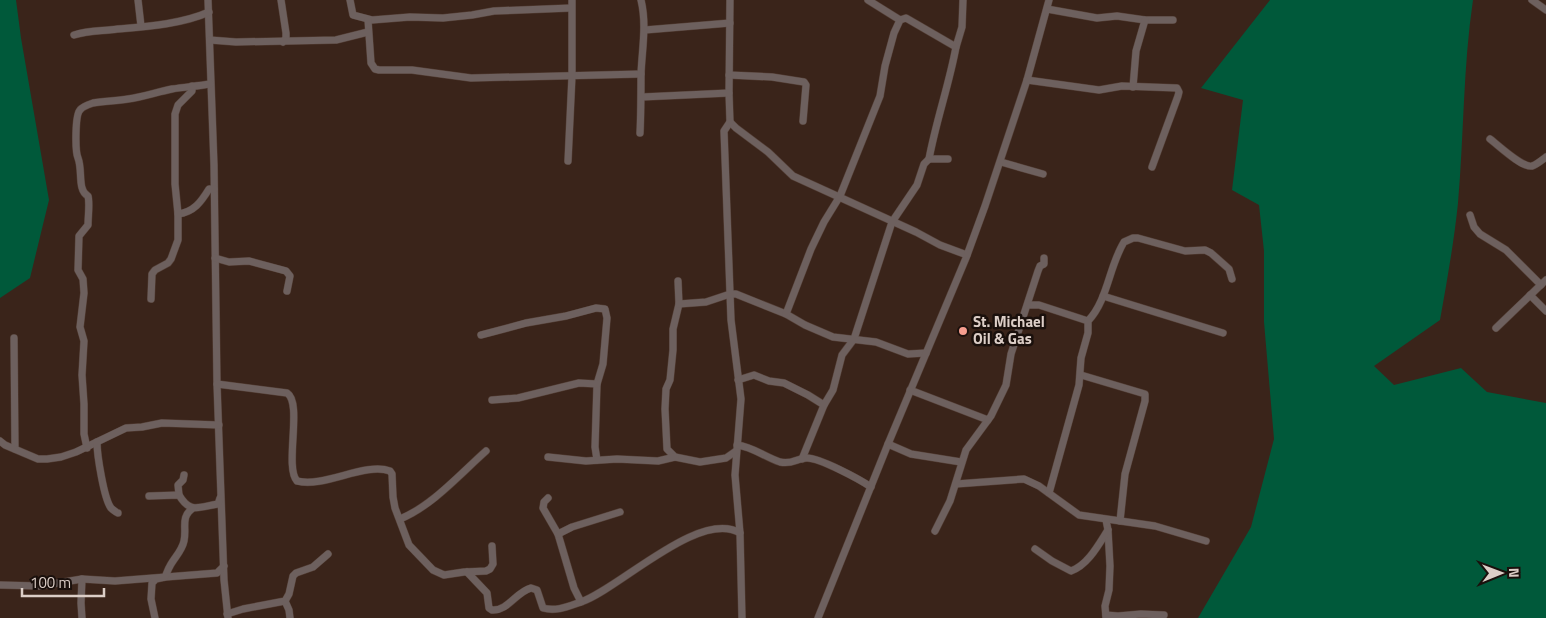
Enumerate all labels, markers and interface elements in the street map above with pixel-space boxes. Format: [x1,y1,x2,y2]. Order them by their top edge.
place label: St. Michael Oil & Gas [973,310,1045,350]
marker: St. Michael Oil & Gas [957,325,969,337]
north arrow [1476,548,1526,598]
scale bar [22,566,105,598]
text: N [1504,568,1525,578]
text: 100 m [30,571,71,594]

